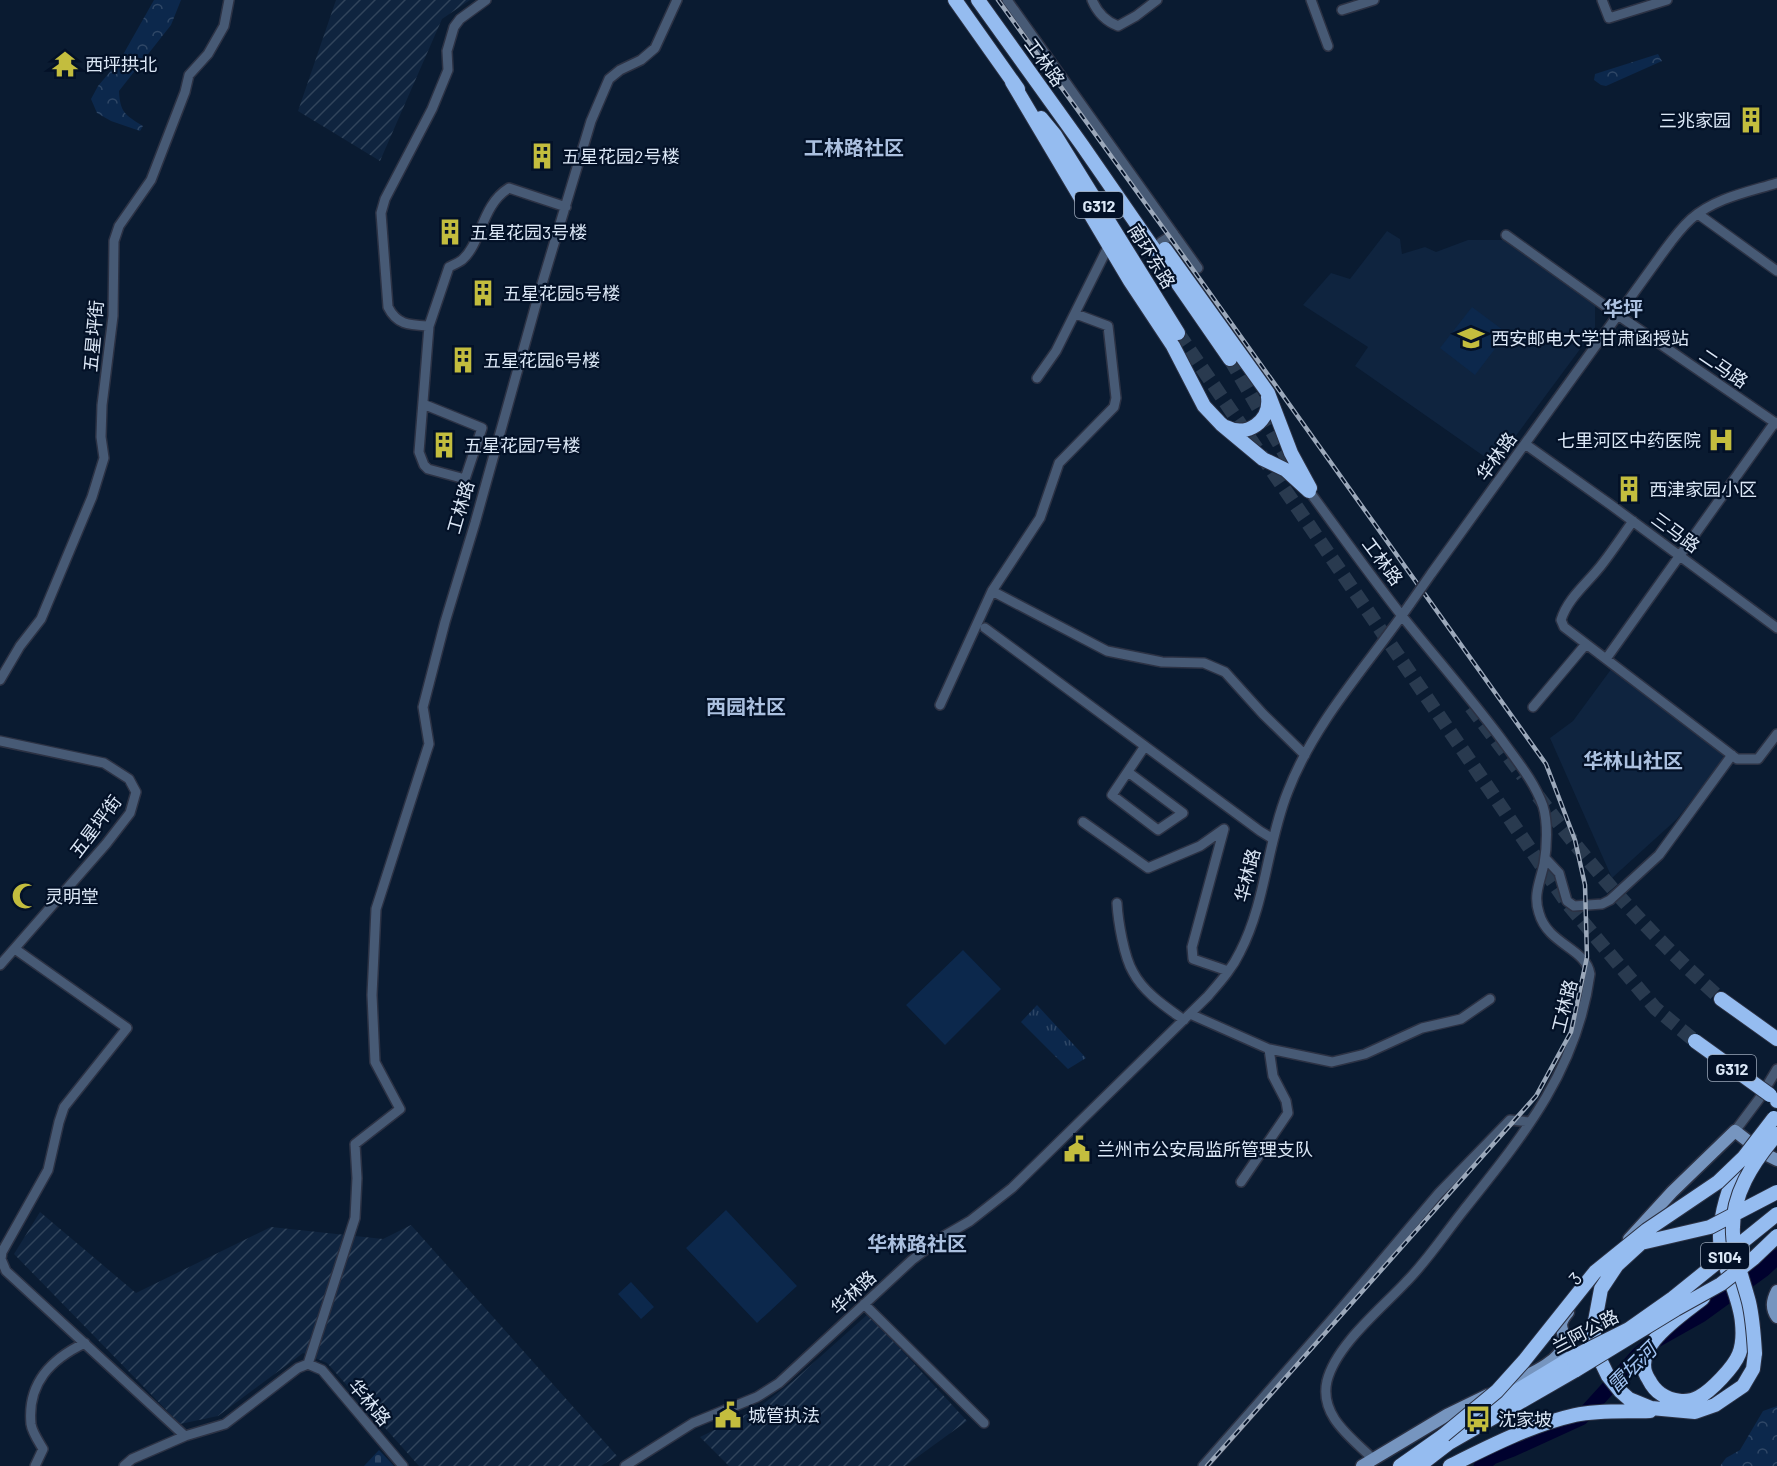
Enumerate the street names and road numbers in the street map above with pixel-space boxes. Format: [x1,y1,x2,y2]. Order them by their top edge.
street label: 工林路 [1020,34,1070,90]
road number: G312 [1075,192,1123,218]
street label: 南环东路 [1124,220,1180,292]
street label: 五星坪街 [79,299,107,373]
street label: 二马路 [1695,344,1753,392]
street label: 华林路 [1471,428,1521,484]
street label: 工林路 [442,478,478,536]
street label: 三马路 [1648,507,1704,557]
street label: 工林路 [1358,533,1408,589]
street label: 五星坪街 [65,791,125,861]
street label: 华林路 [1230,846,1264,904]
street label: 工林路 [1547,977,1581,1035]
road number: G312 [1708,1055,1756,1081]
road number: S104 [1701,1243,1749,1269]
street label: 华林路 [826,1266,880,1318]
street label: 3 [1564,1267,1586,1289]
street label: 兰阿公路 [1548,1304,1622,1358]
street label: 华林路 [344,1374,396,1430]

